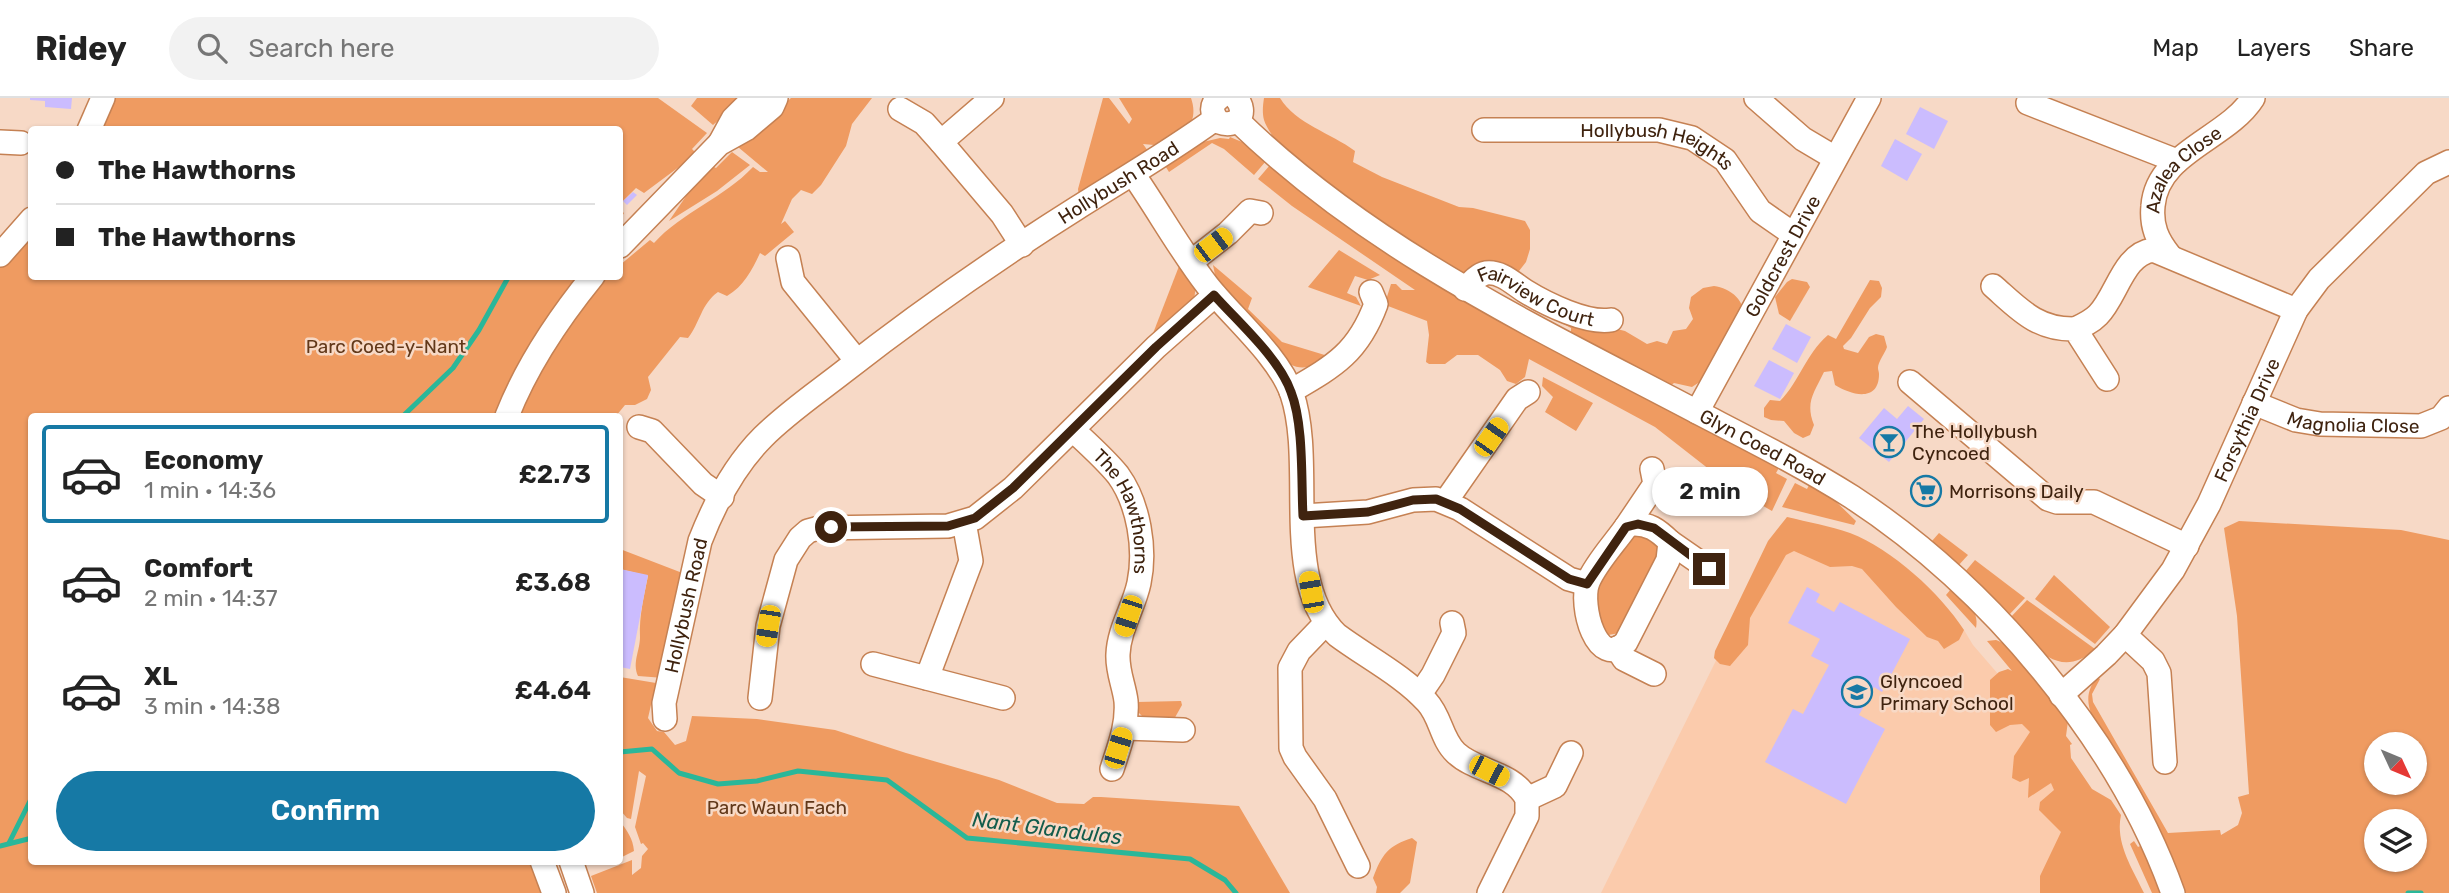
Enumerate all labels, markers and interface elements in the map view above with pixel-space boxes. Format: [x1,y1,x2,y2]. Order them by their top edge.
search box [169,17,659,80]
text: Ridey [35,29,127,68]
icon: search [193,29,231,67]
text: Search here [249,33,394,64]
text: Map [2152,34,2199,62]
text: Layers [2237,34,2311,62]
text: Share [2349,34,2414,62]
street label: Hollybush Heights [1580,118,1740,174]
street label: Azalea Close [2141,121,2226,214]
street label: Hollybush Road [1054,136,1183,229]
text: The Hawthorns [98,155,296,186]
street label: Goldcrest Drive [1740,191,1825,321]
text: The Hawthorns [98,222,296,253]
car [1190,224,1237,266]
street label: Fairview Court [1474,261,1597,331]
park label: Parc Coed-y-Nant [306,335,467,358]
street label: Forsythia Drive [2209,354,2285,485]
street label: Glyn Coed Road [1696,404,1830,490]
street label: Magnolia Close [2284,406,2420,437]
car [1471,414,1512,460]
place label: The Hollybush Cyncoed [1912,420,2038,465]
bar icon: The Hollybush Cyncoed [1872,425,1906,459]
icon: car [60,443,123,506]
street label: The Hawthorns [1089,444,1153,575]
text: Economy [144,445,263,476]
text: £2.73 [518,459,591,490]
callout: 2 min [1651,468,1767,517]
supermarket icon: Morrisons Daily [1909,474,1943,508]
text: 1 min · 14:36 [144,476,276,504]
text: 2 min [1679,477,1741,505]
place label: Morrisons Daily [1949,480,2084,503]
route start [815,511,847,543]
street label: Hollybush Road [659,536,712,675]
icon: car [60,551,123,614]
text: Comfort [144,553,253,584]
route end [1693,553,1725,585]
text: £3.68 [515,567,591,598]
car [1298,569,1325,615]
text: 2 min · 14:37 [144,584,278,612]
car [1112,593,1145,639]
car [755,604,782,648]
icon: car [60,659,123,722]
text: XL [144,661,177,692]
place label: Glyncoed Primary School [1880,670,2014,715]
text: £4.64 [515,675,591,706]
school or university icon: Glyncoed Primary School [1840,675,1874,709]
text: 3 min · 14:38 [144,692,281,720]
car [1102,725,1135,771]
north arrow [2364,732,2427,794]
map controls [2364,732,2427,872]
car [1466,752,1513,790]
button: Confirm [56,771,595,851]
park label: Parc Waun Fach [707,796,847,819]
water label: Nant Glandulas [971,806,1124,850]
button: layers [2364,809,2427,872]

